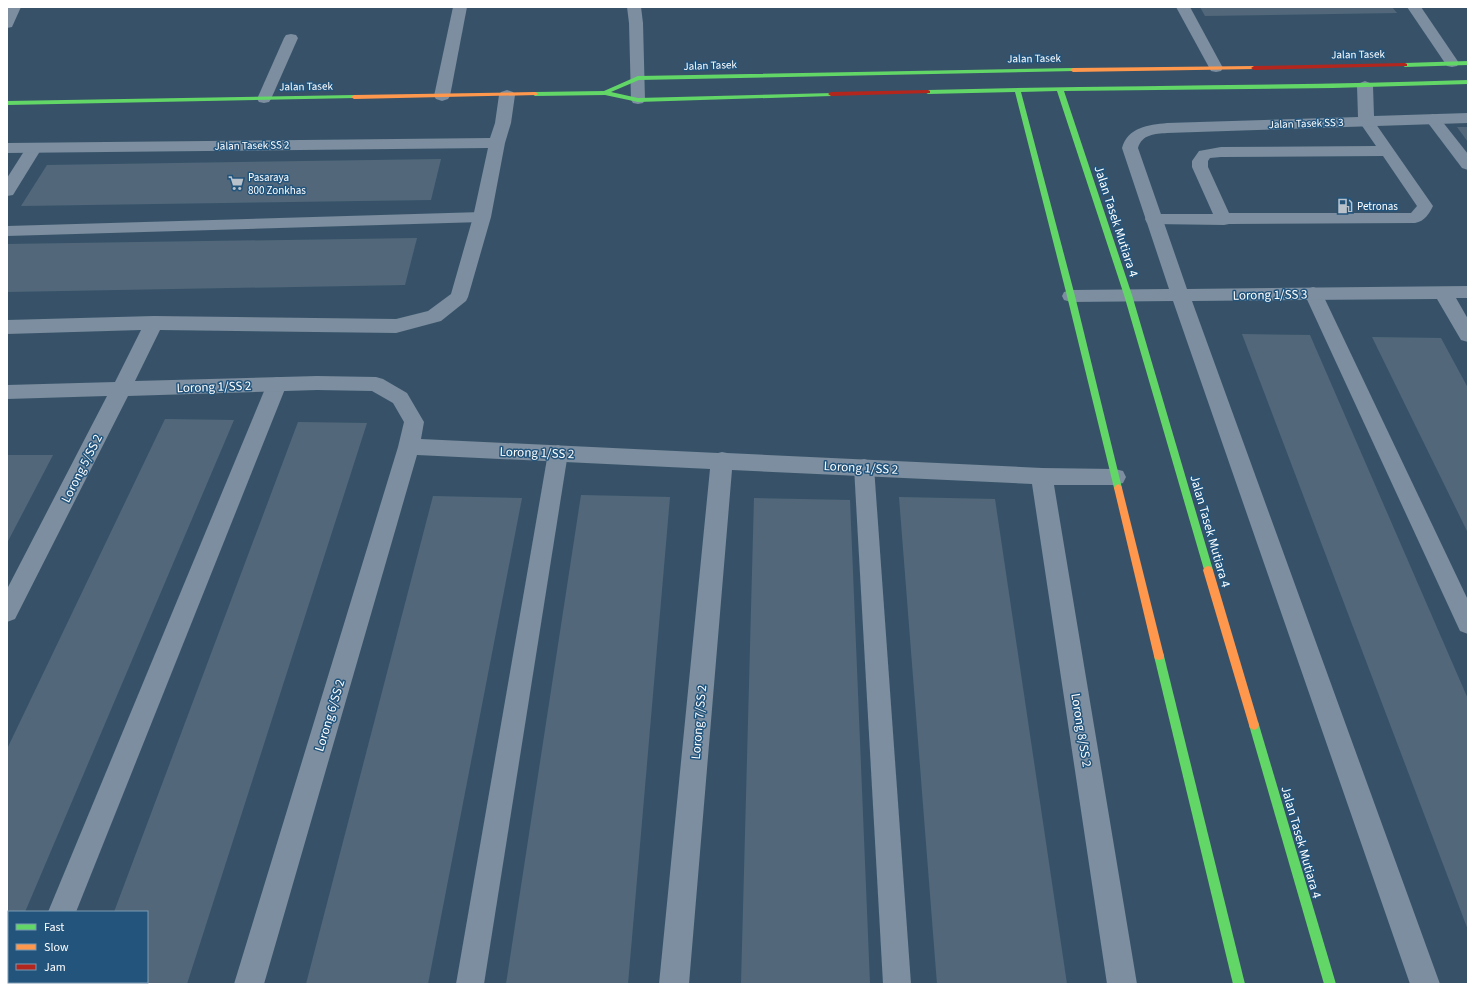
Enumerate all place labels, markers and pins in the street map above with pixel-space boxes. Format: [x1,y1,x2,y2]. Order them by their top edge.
place label: Pasaraya 800 Zonkhas [248,170,306,198]
supermarket icon: Pasaraya 800 Zonkhas [227,174,245,192]
fuel station icon: Petronas [1336,197,1354,215]
place label: Petronas [1357,199,1398,214]

